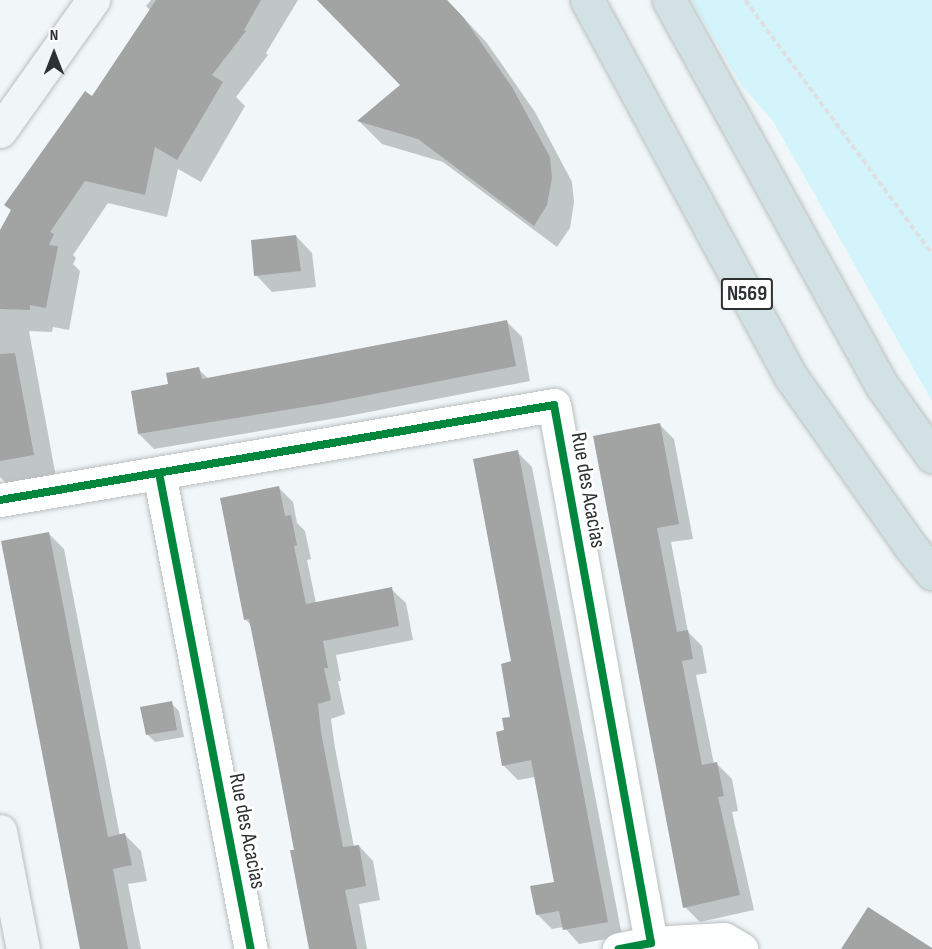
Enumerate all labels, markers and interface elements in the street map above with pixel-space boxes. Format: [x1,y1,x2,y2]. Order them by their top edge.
north arrow [24,24,84,84]
text: N [50,26,58,45]
road number: N569 [720,276,774,312]
street label: Rue des Acacias [565,430,611,550]
street label: Rue des Acacias [223,771,271,891]

